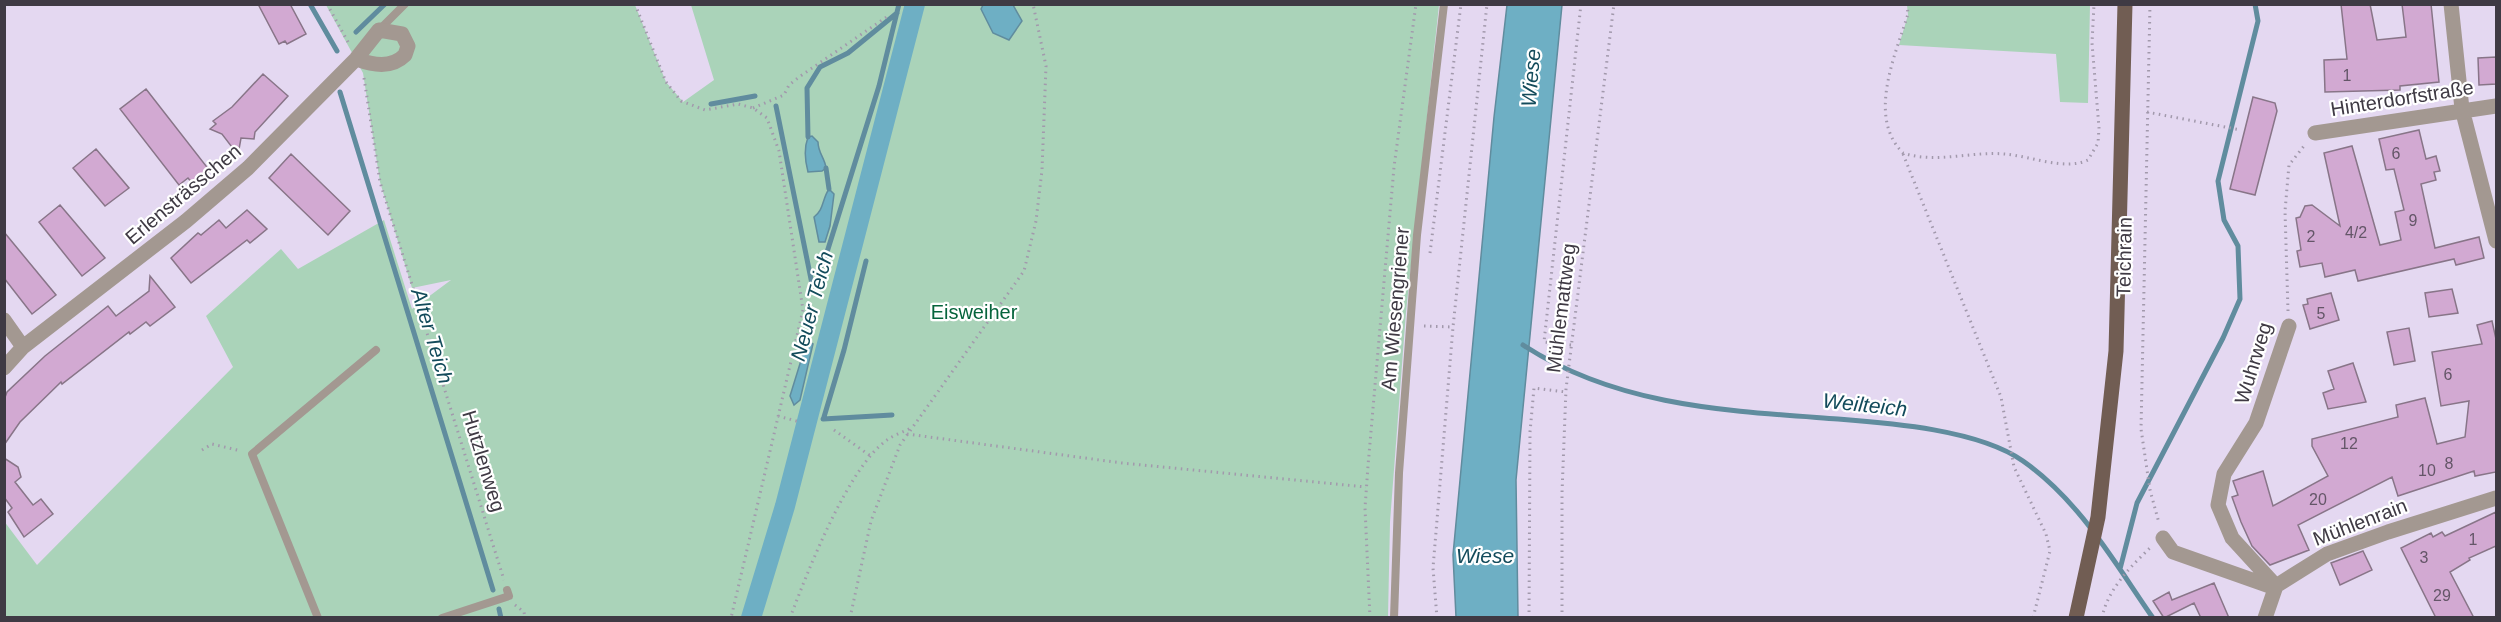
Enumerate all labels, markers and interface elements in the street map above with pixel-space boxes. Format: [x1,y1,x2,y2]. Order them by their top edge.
water label: Wiese [1517,48,1544,108]
house number: 1 [2343,67,2352,84]
street label: Hinterdorfstraße [2329,76,2475,120]
street label: Erlensträsschen [121,139,245,249]
house number: 6 [2392,145,2401,162]
house number: 9 [2409,212,2418,229]
street label: Teichrain [2112,217,2136,297]
house number: 4/2 [2345,224,2367,241]
street label: Am Wiesengriener [1377,226,1413,392]
house number: 2 [2307,228,2316,245]
street label: Mühlemattweg [1542,242,1580,374]
water label: Neuer Teich [786,249,837,363]
water label: Alter Teich [407,284,458,386]
park label: Eisweiher [931,301,1018,323]
house number: 5 [2317,305,2326,322]
street label: Wuhrweg [2230,320,2276,406]
house number: 6 [2444,366,2453,383]
water label: Weilteich [1822,389,1908,420]
street label: Hutzlenweg [458,408,510,514]
house number: 12 [2340,435,2358,452]
house number: 8 [2445,455,2454,472]
house number: 10 [2418,462,2436,479]
house number: 20 [2309,491,2327,508]
street label: Mühlenrain [2310,494,2410,550]
house number: 1 [2469,531,2478,548]
water label: Wiese [1456,544,1514,567]
house number: 3 [2420,549,2429,566]
house number: 29 [2433,587,2451,604]

